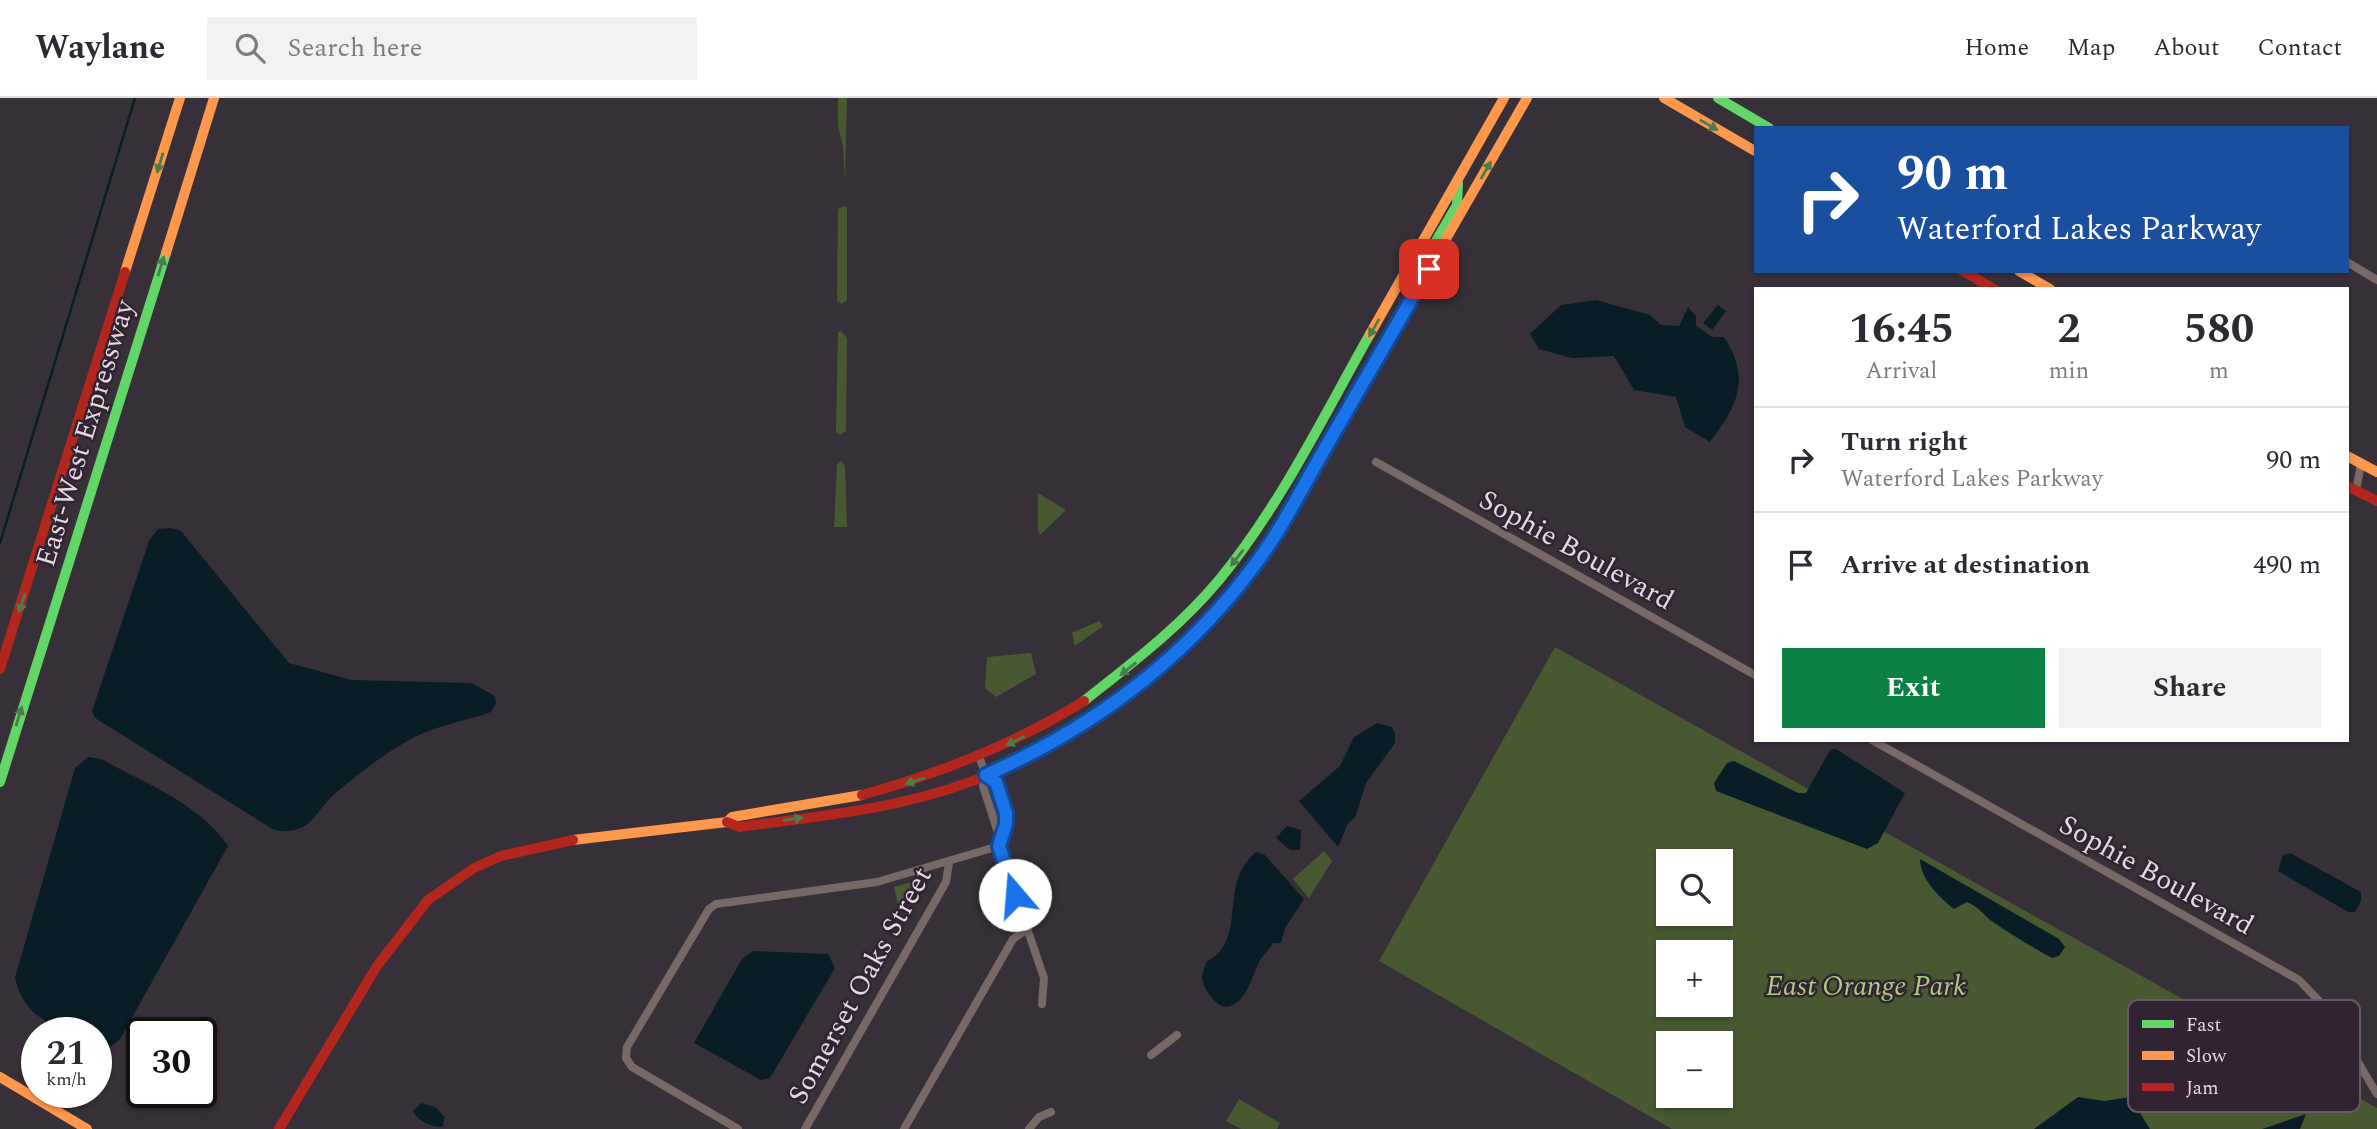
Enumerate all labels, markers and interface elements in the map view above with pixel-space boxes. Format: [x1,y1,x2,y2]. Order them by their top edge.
search box [207,17,697,80]
text: Waylane [35,23,165,73]
text: Search here [287,28,422,68]
icon: search [231,29,269,67]
text: Home [1964,30,2029,66]
text: Map [2067,30,2115,66]
text: About [2153,30,2219,66]
text: Contact [2257,30,2342,66]
one-way arrow [1700,118,1719,131]
text: 90 m [1897,137,2008,212]
one-way arrow [155,153,165,174]
icon: right [1782,154,1873,245]
one-way arrow [1480,160,1492,180]
text: Waterford Lakes Parkway [1897,205,2261,254]
pin [1399,239,1459,299]
icon: arrive [1410,250,1448,288]
one-way arrow [156,255,167,276]
street label: East-West Expressway [24,293,147,572]
text: 16:45 [1849,298,1954,361]
text: 2 [2057,298,2081,361]
text: 580 [2184,298,2254,361]
one-way arrow [1368,318,1380,338]
text: Arrival [1866,354,1937,389]
text: min [2049,354,2089,389]
text: m [2209,354,2229,389]
text: Turn right [1841,422,1968,462]
text: 90 m [2266,440,2321,480]
icon: right [1782,441,1820,479]
text: Waterford Lakes Parkway [1841,462,2103,497]
street label: Sophie Boulevard [1471,479,1682,622]
text: Arrive at destination [1841,545,2090,585]
text: 490 m [2253,545,2321,585]
icon: arrive [1782,546,1820,584]
one-way arrow [1229,548,1244,566]
one-way arrow [16,592,27,613]
button: Exit [1782,648,2045,728]
button: Share [2059,648,2321,728]
one-way arrow [1119,661,1136,676]
one-way arrow [14,706,25,727]
one-way arrow [1005,735,1025,747]
one-way arrow [905,776,926,786]
street label: Sophie Boulevard [2051,804,2262,947]
one-way arrow [782,814,804,825]
map controls [1656,849,1733,1108]
button: search [1656,849,1733,926]
position arrow [978,858,1052,932]
street label: Somerset Oaks Street [777,859,944,1112]
button: + [1656,940,1733,1017]
park label: East Orange Park [1766,965,1966,1008]
legend [2128,1000,2360,1112]
text: Fast [2186,1011,2222,1040]
speed limit sign: 30 [126,1017,217,1108]
text: 21 [47,1027,86,1080]
button: − [1656,1031,1733,1108]
text: Slow [2186,1042,2227,1071]
text: km/h [46,1066,87,1093]
text: Jam [2186,1074,2218,1103]

